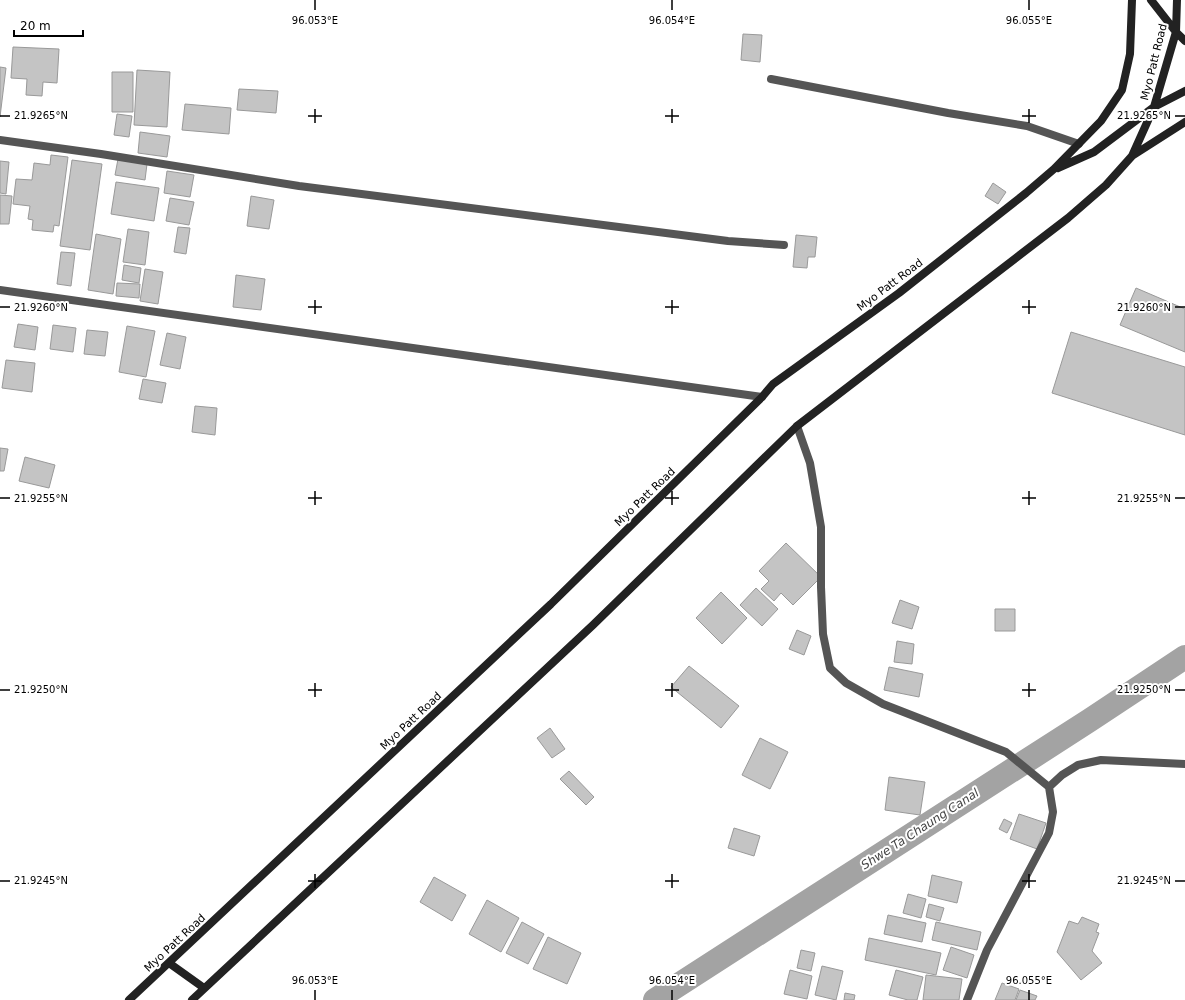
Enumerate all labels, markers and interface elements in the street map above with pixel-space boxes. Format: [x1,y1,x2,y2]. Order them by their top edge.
scale bar [14,12,83,38]
text: 96.053°E [292,15,338,26]
text: 96.054°E [649,15,695,26]
text: 96.055°E [1006,15,1052,26]
text: 20 m [20,19,51,33]
street label: Myo Patt Road [1138,22,1170,102]
text: 21.9265°N [14,110,68,121]
text: 21.9265°N [1117,110,1171,121]
street label: Myo Patt Road [855,256,925,314]
text: 21.9260°N [14,302,68,313]
text: 21.9260°N [1117,302,1171,313]
street label: Myo Patt Road [612,465,678,529]
text: 21.9255°N [14,493,68,504]
text: 21.9255°N [1117,493,1171,504]
text: 21.9250°N [14,684,68,695]
text: 21.9250°N [1117,684,1171,695]
street label: Myo Patt Road [378,689,444,753]
water label: Shwe Ta Chaung Canal [859,785,982,872]
text: 21.9245°N [14,875,68,886]
text: 21.9245°N [1117,875,1171,886]
street label: Myo Patt Road [142,911,208,975]
text: 96.053°E [292,975,338,986]
text: 96.054°E [649,975,695,986]
text: 96.055°E [1006,975,1052,986]

